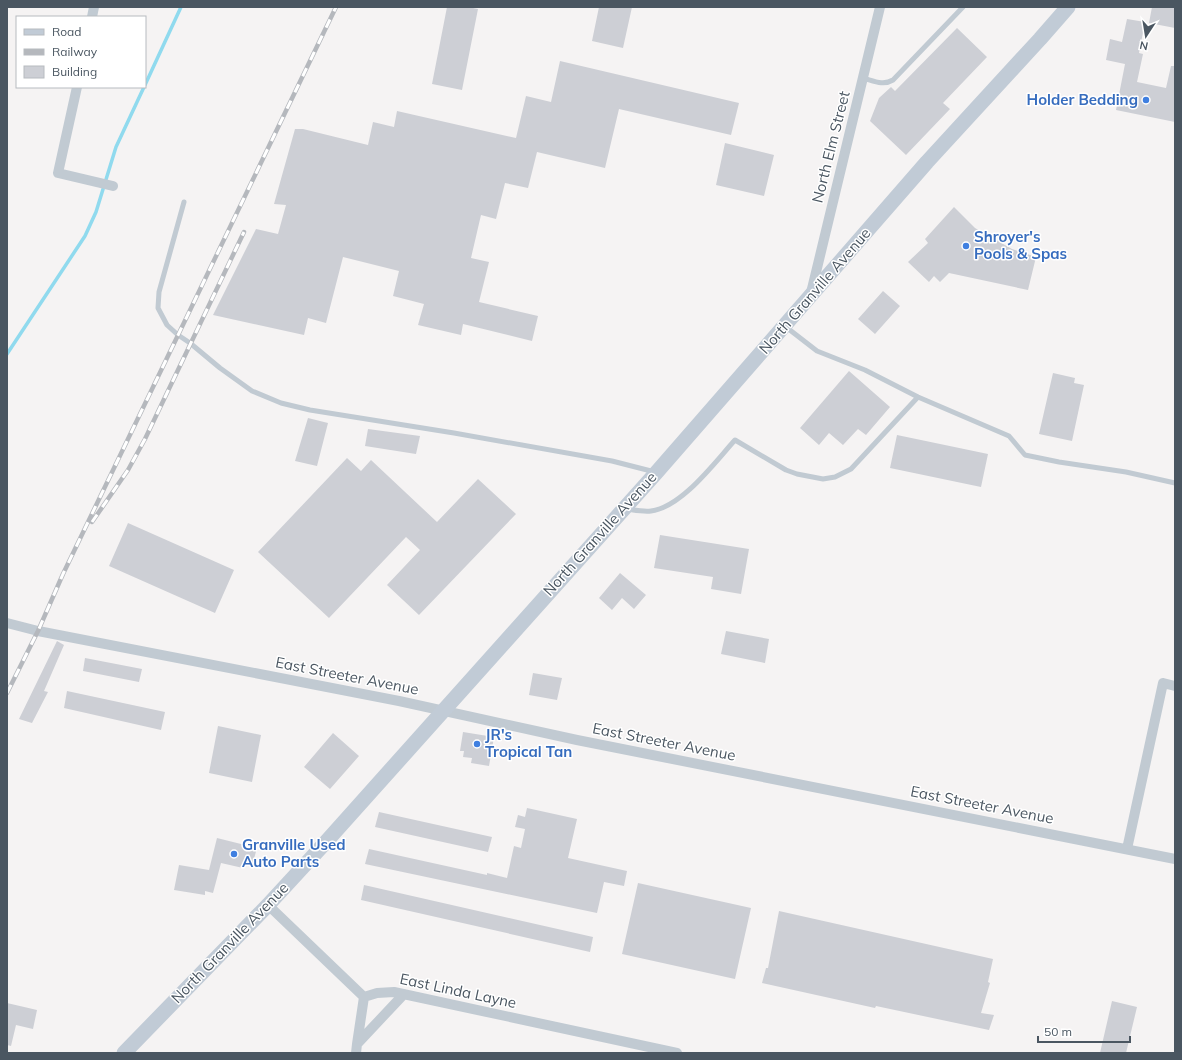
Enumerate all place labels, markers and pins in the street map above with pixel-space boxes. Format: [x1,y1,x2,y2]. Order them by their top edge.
place label: Holder Bedding [1027,90,1138,109]
marker: Holder Bedding [1141,95,1151,105]
place label: Shroyer's Pools & Spas [974,227,1067,263]
marker: Shroyer's Pools & Spas [961,241,971,251]
place label: JR's Tropical Tan [485,725,572,761]
marker: JR's Tropical Tan [472,739,482,749]
place label: Granville Used Auto Parts [242,835,346,871]
marker: Granville Used Auto Parts [229,849,239,859]

